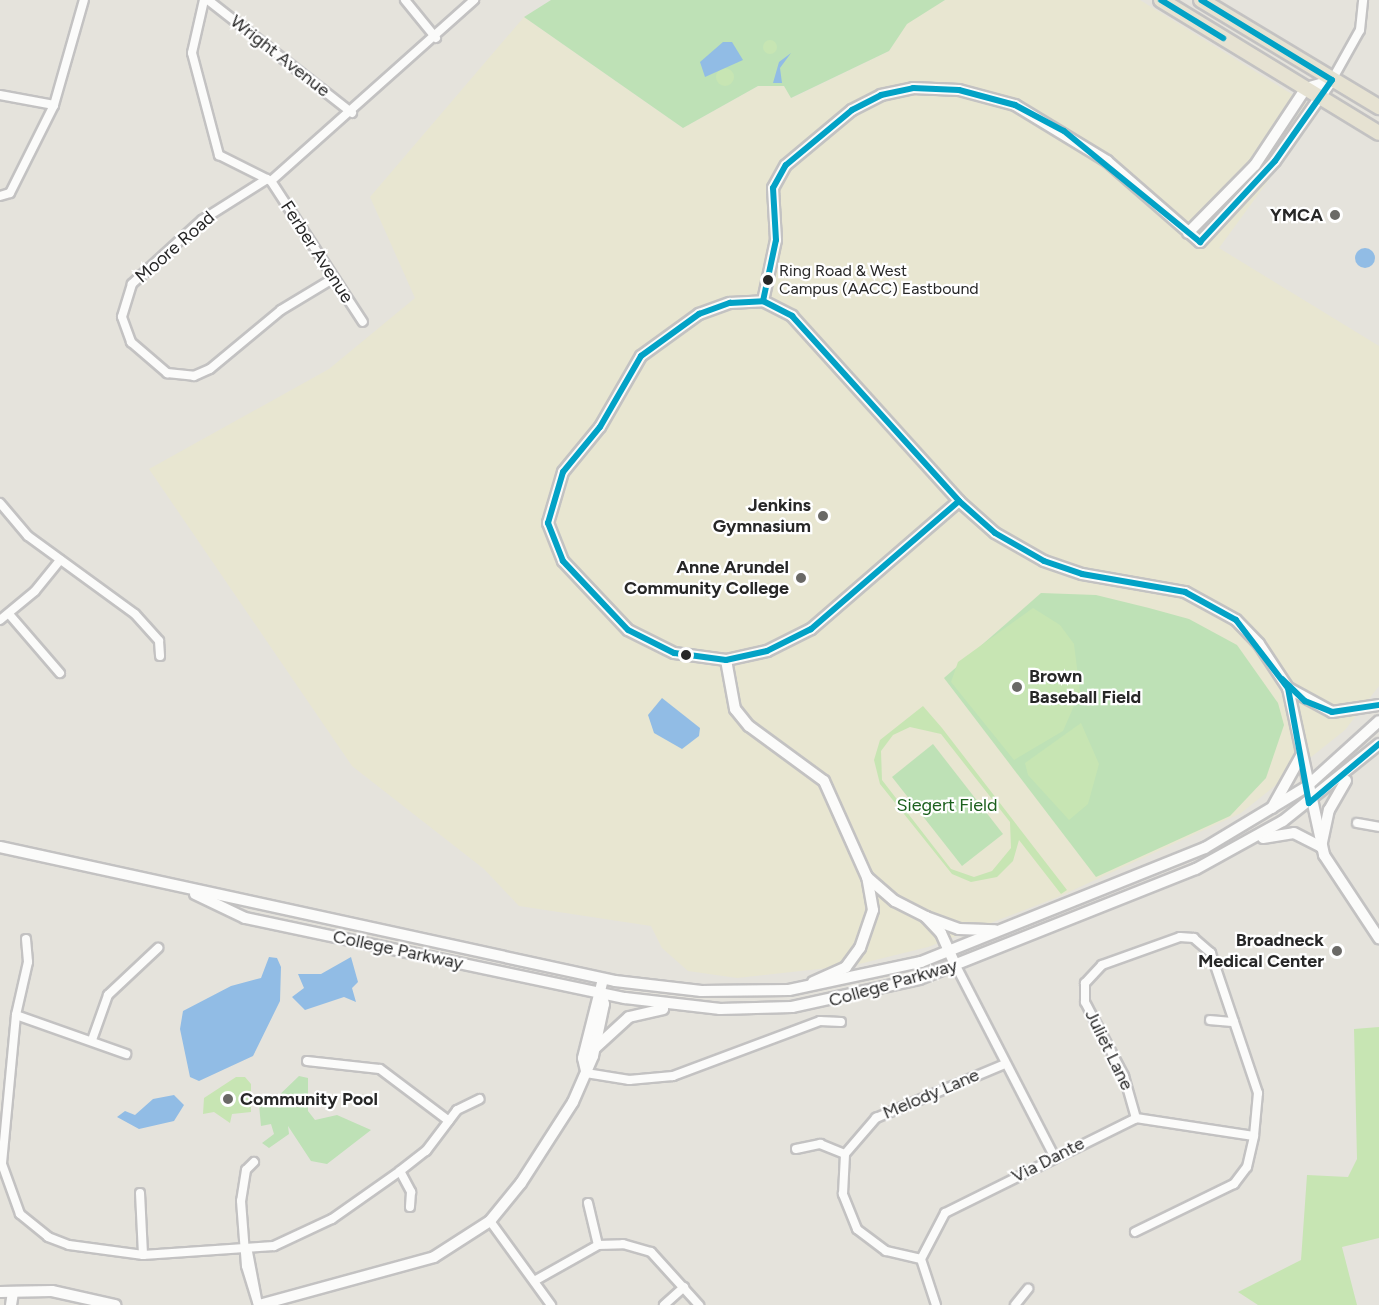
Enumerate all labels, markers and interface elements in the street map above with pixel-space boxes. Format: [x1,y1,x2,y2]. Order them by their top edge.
street label: Wright Avenue [226,10,334,102]
street label: Ferber Avenue [276,197,358,307]
place label: YMCA [1270,204,1323,226]
street label: Moore Road [131,207,219,287]
marker: YMCA [1328,208,1342,222]
place label: Ring Road & West Campus (AACC) Eastbound [779,261,979,299]
marker: Ring Road & West Campus (AACC) Eastbound [762,274,774,286]
place label: Jenkins Gymnasium [713,495,811,538]
marker: Jenkins Gymnasium [816,509,830,523]
place label: Anne Arundel Community College [624,557,789,600]
marker: Anne Arundel Community College [794,571,808,585]
unlabelled marker [680,649,692,661]
place label: Brown Baseball Field [1029,666,1141,708]
marker: Brown Baseball Field [1010,680,1024,694]
park label: Siegert Field [896,794,998,816]
street label: College Parkway [331,926,465,974]
place label: Broadneck Medical Center [1198,930,1324,972]
marker: Broadneck Medical Center [1328,942,1346,960]
street label: College Parkway [826,954,960,1012]
street label: Juliet Lane [1080,1006,1138,1094]
street label: Melody Lane [880,1064,982,1124]
place label: Community Pool [240,1088,378,1110]
marker: Community Pool [221,1092,235,1106]
street label: Via Dante [1008,1133,1088,1187]

